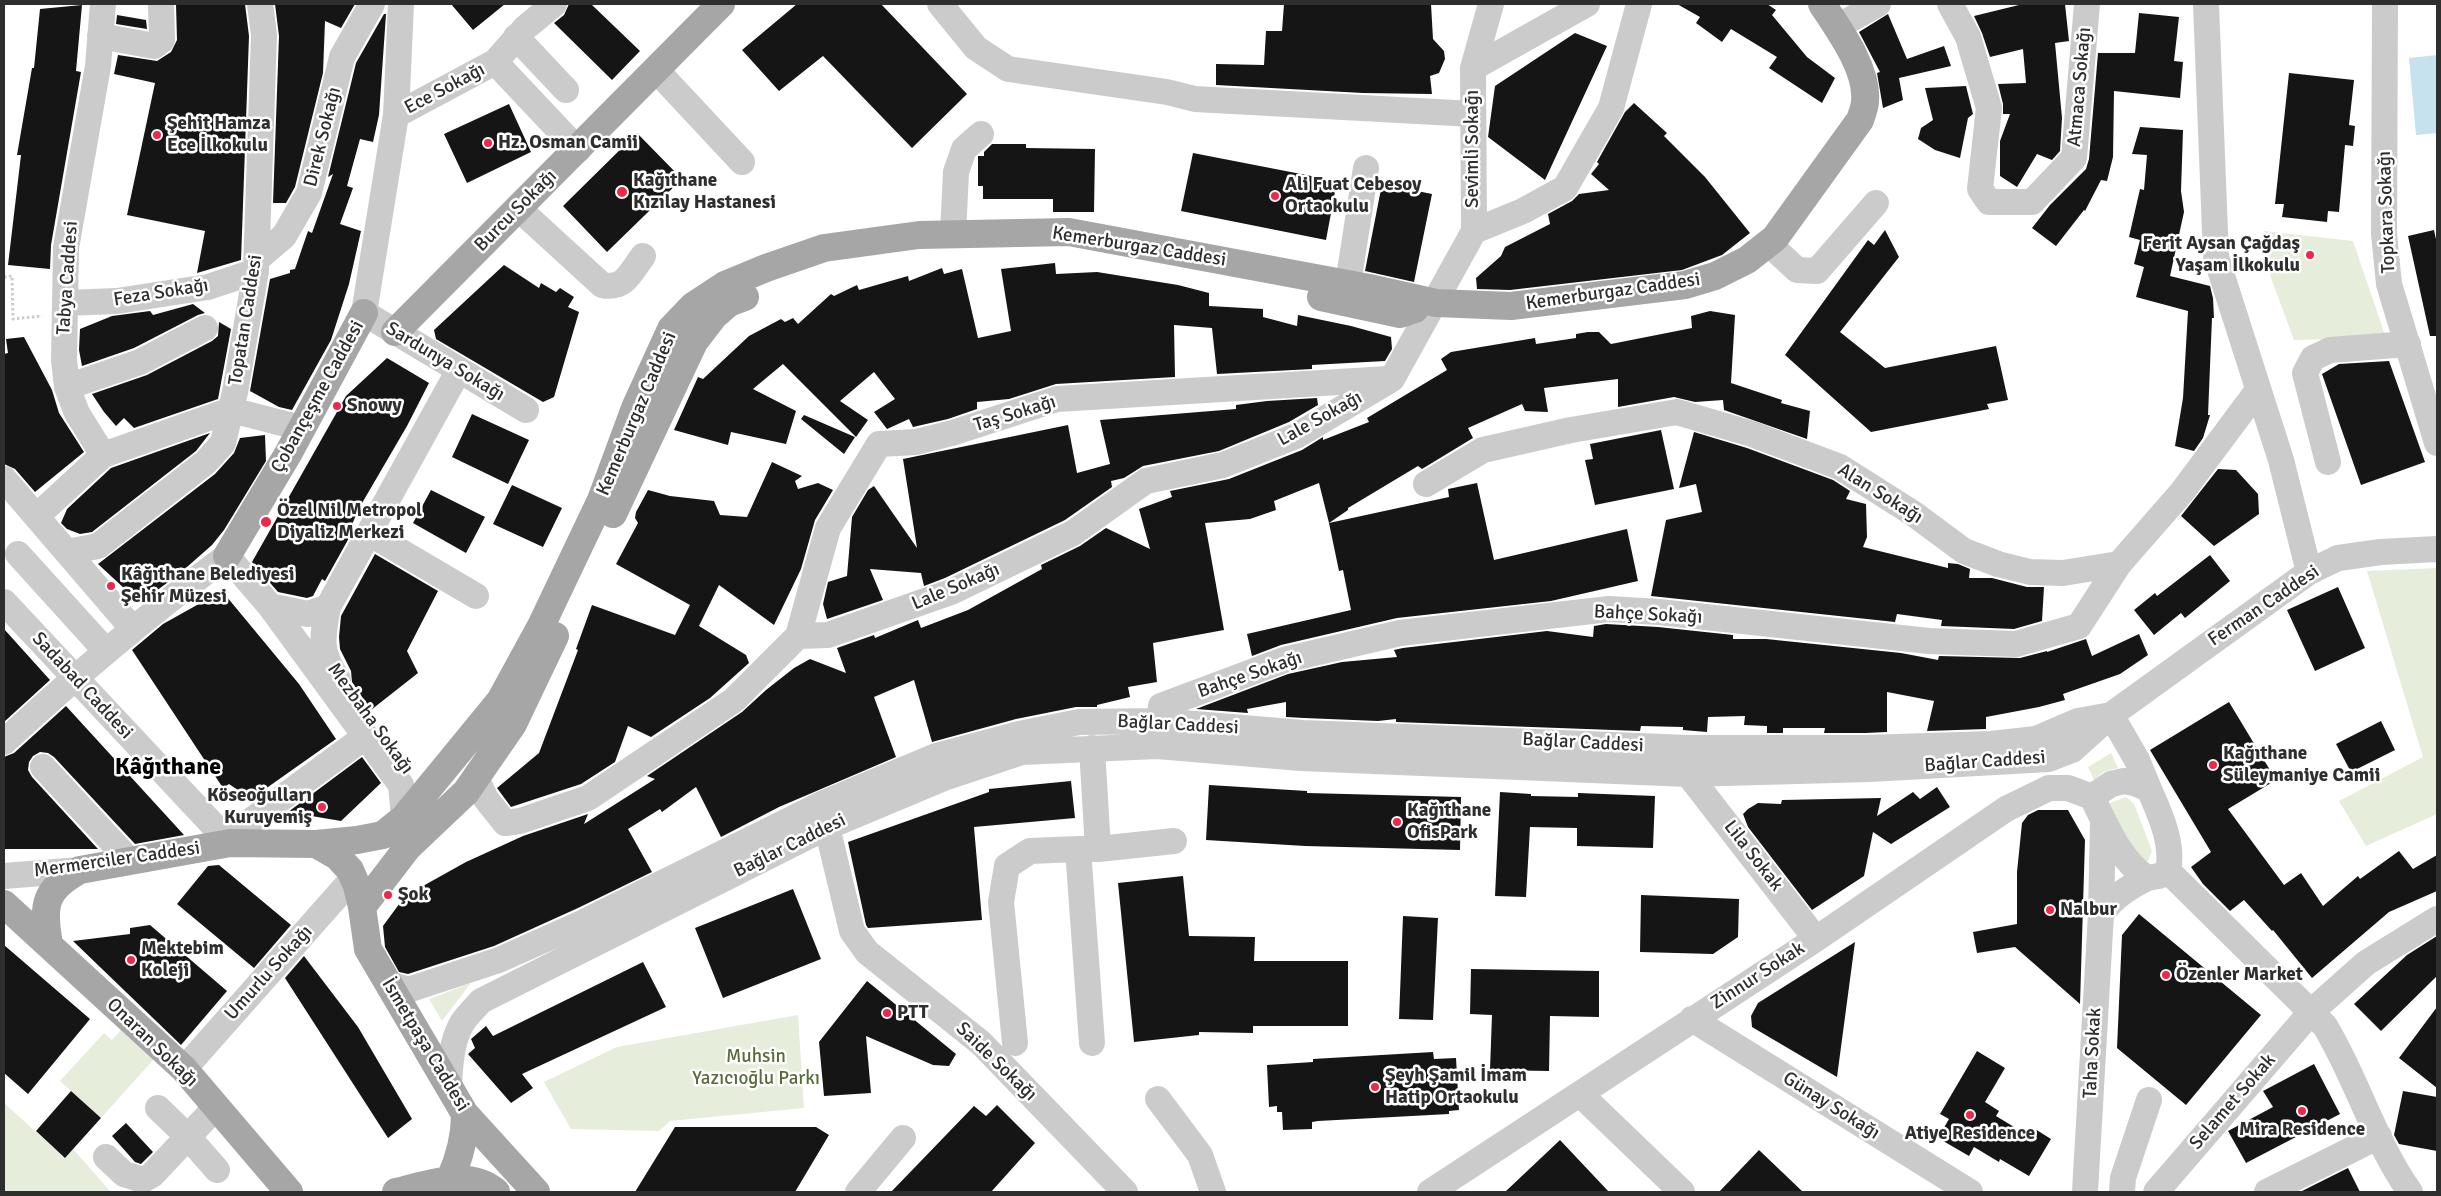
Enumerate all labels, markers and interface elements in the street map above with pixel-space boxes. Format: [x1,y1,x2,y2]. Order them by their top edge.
street label: Atmaca Sokağı [2063,26,2097,148]
street label: Ece Sokağı [401,58,489,120]
street label: Direk Sokağı [300,85,346,189]
street label: Sevimli Sokağı [1462,90,1484,208]
place label: Şehit Hamza Ece İlkokulu [167,113,271,157]
marker: Şehit Hamza Ece İlkokulu [151,129,163,141]
place label: Hz. Osman Camii [498,132,638,154]
marker: Hz. Osman Camii [482,137,494,149]
street label: Topkara Sokağı [2373,151,2401,273]
street label: Burcu Sokağı [470,165,562,257]
place label: Kağıthane Kızılay Hastanesi [633,170,776,214]
place label: Ali Fuat Cebesoy Ortaokulu [1285,174,1422,218]
marker: Kağıthane Kızılay Hastanesi [615,185,629,199]
marker: Ali Fuat Cebesoy Ortaokulu [1269,190,1281,202]
street label: Tabya Caddesi [53,220,83,336]
street label: Kemerburgaz Caddesi [1050,222,1228,272]
place label: Ferit Aysan Çağdaş Yaşam İlkokulu [2142,233,2300,277]
marker: Ferit Aysan Çağdaş Yaşam İlkokulu [2304,249,2316,261]
street label: Topatan Caddesi [224,253,268,387]
street label: Kemerburgaz Caddesi [1524,268,1702,316]
street label: Feza Sokağı [112,274,210,312]
street label: Çobançeşme Caddesi [267,317,369,477]
street label: Sardunya Sokağı [381,318,509,406]
street label: Kemerburgaz Caddesi [592,329,682,499]
street label: Lale Sokağı [1274,386,1366,452]
street label: Taş Sokağı [971,391,1059,437]
place label: Snowy [347,395,402,417]
marker: Snowy [331,400,343,412]
street label: Alan Sokağı [1833,459,1927,529]
place label: Özel Nil Metropol Diyaliz Merkezi [277,500,422,544]
marker: Özel Nil Metropol Diyaliz Merkezi [259,515,273,529]
street label: Lale Sokağı [909,558,1003,616]
street label: Ferman Caddesi [2204,560,2324,652]
place label: Kâğıthane Belediyesi Şehir Müzesi [121,564,294,608]
marker: Kâğıthane Belediyesi Şehir Müzesi [105,580,117,592]
street label: Bahçe Sokağı [1593,601,1703,629]
street label: Sadabad Caddesi [27,628,137,744]
street label: Bahçe Sokağı [1195,647,1305,703]
street label: Mezbaha Sokağı [322,659,418,779]
street label: Bağlar Caddesi [1117,710,1239,740]
street label: Bağlar Caddesi [1522,728,1644,758]
place label: Kağıthane Süleymaniye Camii [2223,743,2380,787]
street label: Bağlar Caddesi [1924,746,2046,778]
district label: Kâğıthane [115,754,221,782]
marker: Kağıthane Süleymaniye Camii [2207,759,2219,771]
place label: Köseoğulları Kuruyemiş [207,785,312,829]
place label: Kağıthane OfisPark [1407,800,1491,844]
marker: Köseoğulları Kuruyemiş [316,801,328,813]
street label: Bağlar Caddesi [730,809,850,883]
marker: Kağıthane OfisPark [1391,816,1403,828]
street label: Lila Sokak [1718,816,1788,896]
street label: Mermerciler Caddesi [32,837,202,883]
place label: Şok [398,884,428,906]
marker: Şok [382,889,394,901]
place label: Nalbur [2060,899,2117,921]
marker: Nalbur [2044,904,2056,916]
street label: Umurlu Sokağı [220,921,318,1025]
street label: Zinnur Sokak [1707,937,1809,1015]
place label: Mektebim Koleji [141,938,224,982]
marker: Mektebim Koleji [125,954,137,966]
place label: Özenler Market [2176,964,2303,986]
marker: Özenler Market [2160,969,2172,981]
street label: İsmetpaşa Caddesi [376,974,474,1116]
street label: Onaran Sokağı [102,994,202,1092]
place label: PTT [897,1002,928,1024]
marker: PTT [881,1007,893,1019]
street label: Taha Sokak [2079,1007,2107,1099]
street label: Saide Sokağı [951,1018,1041,1106]
park label: Muhsin Yazıcıoğlu Parkı [692,1046,820,1090]
street label: Selamet Sokak [2185,1049,2281,1155]
place label: Şeyh Şamil İmam Hatip Ortaokulu [1385,1065,1527,1109]
street label: Günay Sokağı [1778,1067,1884,1145]
marker: Şeyh Şamil İmam Hatip Ortaokulu [1369,1081,1381,1093]
marker: Mira Residence [2296,1105,2308,1117]
marker: Atiye Residence [1964,1109,1976,1121]
place label: Mira Residence [2239,1119,2365,1141]
place label: Atiye Residence [1905,1123,2035,1145]

